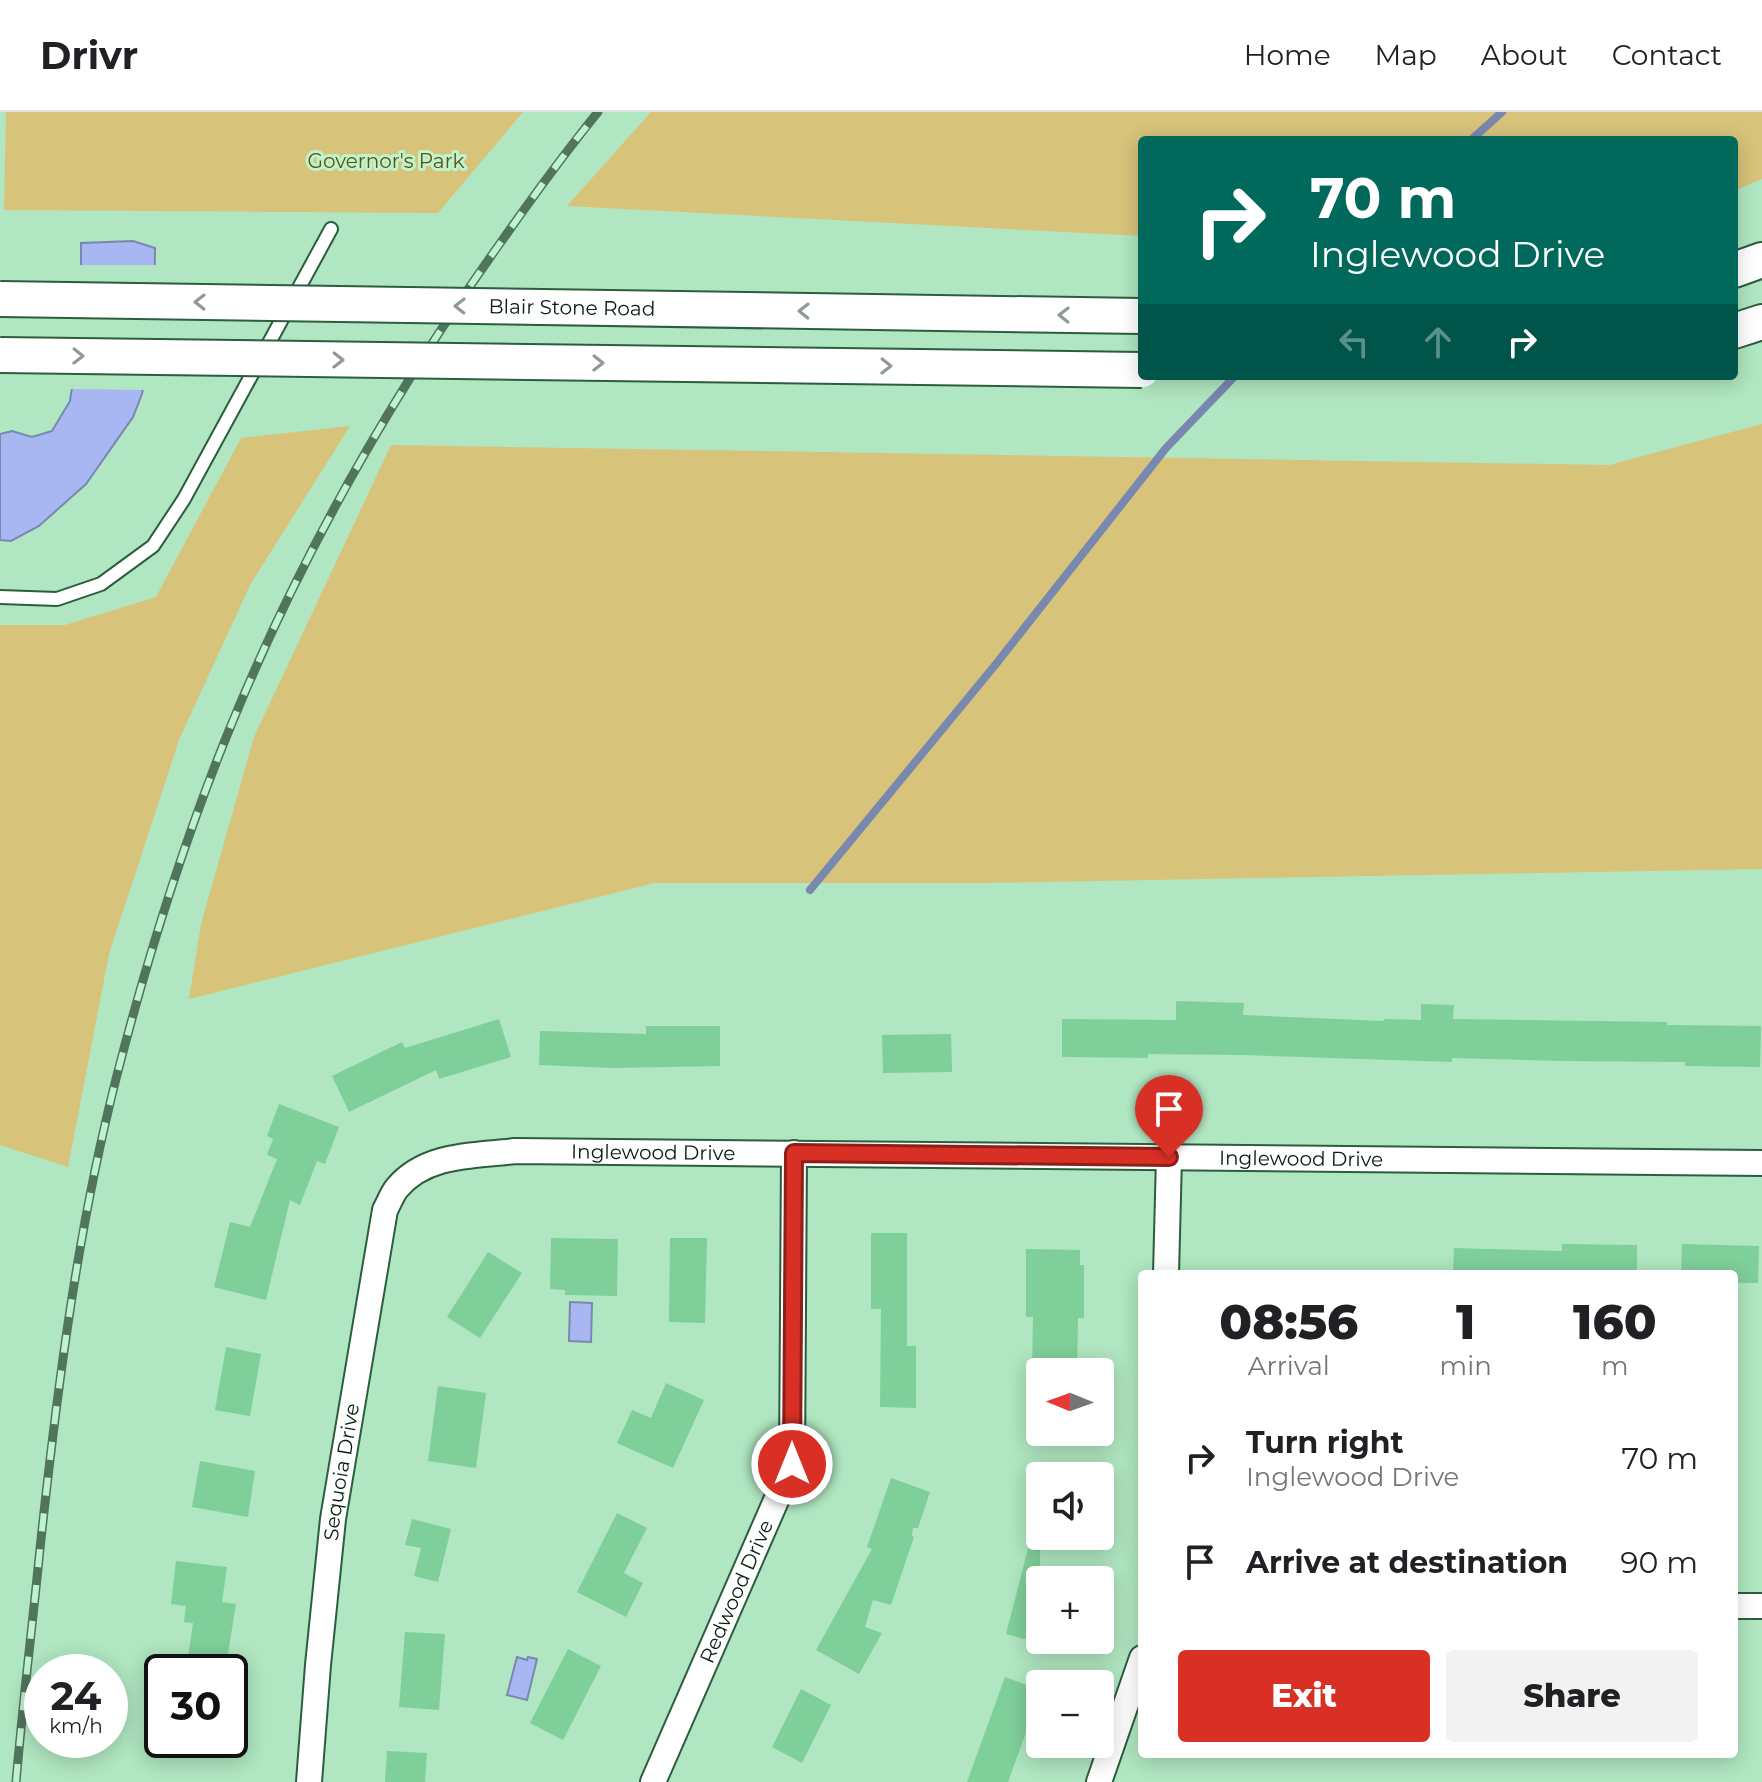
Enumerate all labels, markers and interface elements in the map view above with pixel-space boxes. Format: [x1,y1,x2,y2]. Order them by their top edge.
text: Drivr [40,32,138,79]
text: Home [1244,38,1331,72]
text: Map [1375,38,1437,72]
text: About [1481,38,1568,72]
text: Contact [1612,38,1722,72]
park label: Governor's Park [308,149,465,173]
text: 70 m [1310,164,1456,232]
icon: right [1178,168,1282,272]
text: Inglewood Drive [1310,232,1605,276]
one-way arrow [193,293,206,311]
street label: Blair Stone Road [488,294,655,321]
one-way arrow [453,297,466,314]
one-way arrow [797,302,810,320]
one-way arrow [1057,306,1070,323]
icon: left [1332,320,1376,364]
icon: ahead [1416,320,1460,364]
icon: right [1500,320,1544,364]
one-way arrow [72,347,85,365]
one-way arrow [332,351,345,368]
one-way arrow [592,354,605,372]
one-way arrow [880,358,893,375]
pin [1135,1075,1203,1157]
icon: arrive [1147,1087,1191,1131]
street label: Inglewood Drive [571,1140,735,1165]
street label: Inglewood Drive [1219,1146,1383,1171]
text: 08:56 [1219,1293,1358,1351]
text: 1 [1456,1293,1475,1351]
text: 160 [1573,1293,1657,1351]
text: Arrival [1248,1350,1330,1382]
text: min [1440,1350,1492,1382]
text: m [1601,1350,1629,1382]
north arrow [1026,1358,1114,1446]
map controls [1026,1358,1114,1758]
street label: Sequoia Drive [319,1401,364,1542]
position arrow [750,1422,834,1506]
text: Turn right [1246,1424,1403,1461]
icon: right [1178,1436,1222,1480]
text: 70 m [1621,1440,1698,1477]
text: Inglewood Drive [1246,1461,1459,1493]
button: sound [1026,1462,1114,1550]
street label: Redwood Drive [695,1516,778,1667]
icon: arrive [1178,1540,1222,1584]
text: Arrive at destination [1246,1544,1568,1581]
text: 90 m [1620,1544,1698,1581]
button: + [1026,1566,1114,1654]
button: Exit [1178,1650,1430,1742]
button: Share [1446,1650,1698,1742]
speed limit sign: 30 [144,1654,248,1758]
button: − [1026,1670,1114,1758]
text: 24 [51,1671,101,1720]
text: km/h [49,1714,103,1738]

